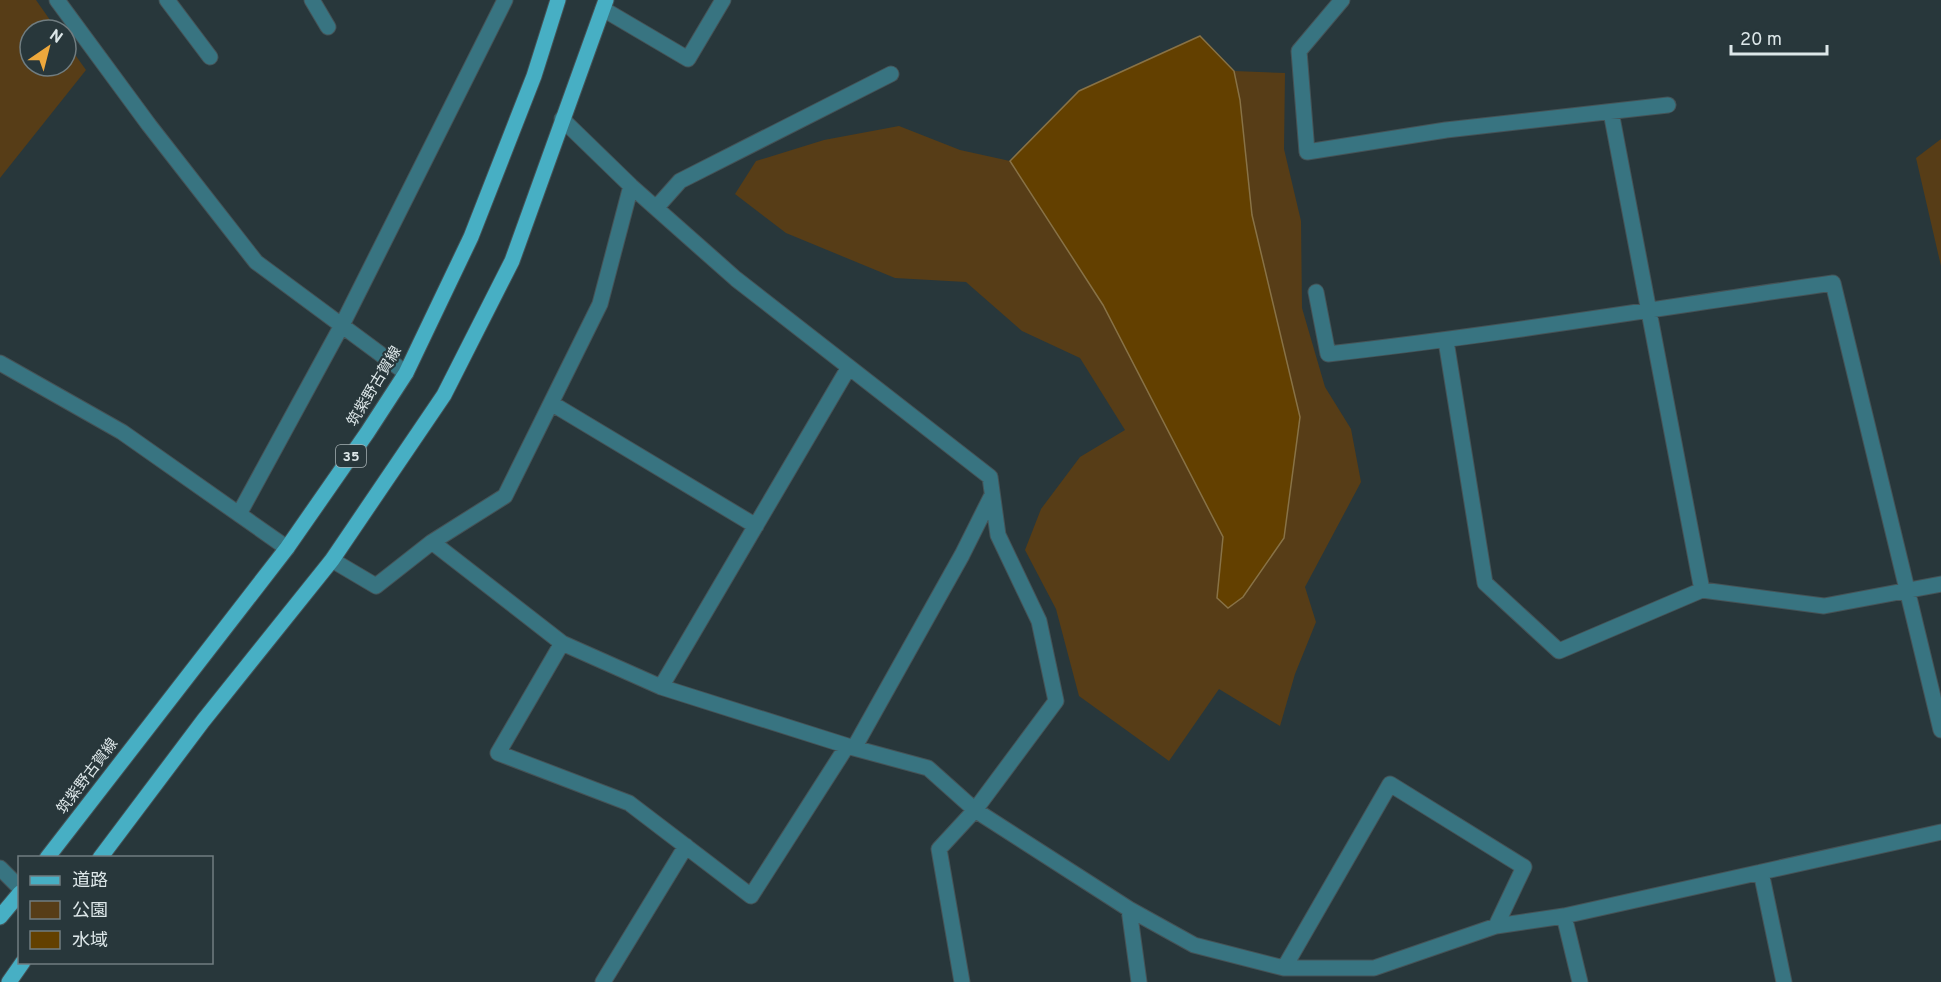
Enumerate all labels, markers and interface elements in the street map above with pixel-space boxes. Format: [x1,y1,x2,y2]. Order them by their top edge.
north arrow [18,18,78,78]
scale bar [1731,18,1827,56]
text: N [45,26,66,49]
text: 20 m [1740,29,1782,52]
street label: 筑紫野古賀線 [344,343,407,430]
road number: 35 [336,445,366,467]
street label: 筑紫野古賀線 [54,735,123,819]
legend [18,856,213,964]
text: 道路 [72,870,108,893]
text: 公園 [72,900,108,923]
text: 水域 [72,930,108,953]

